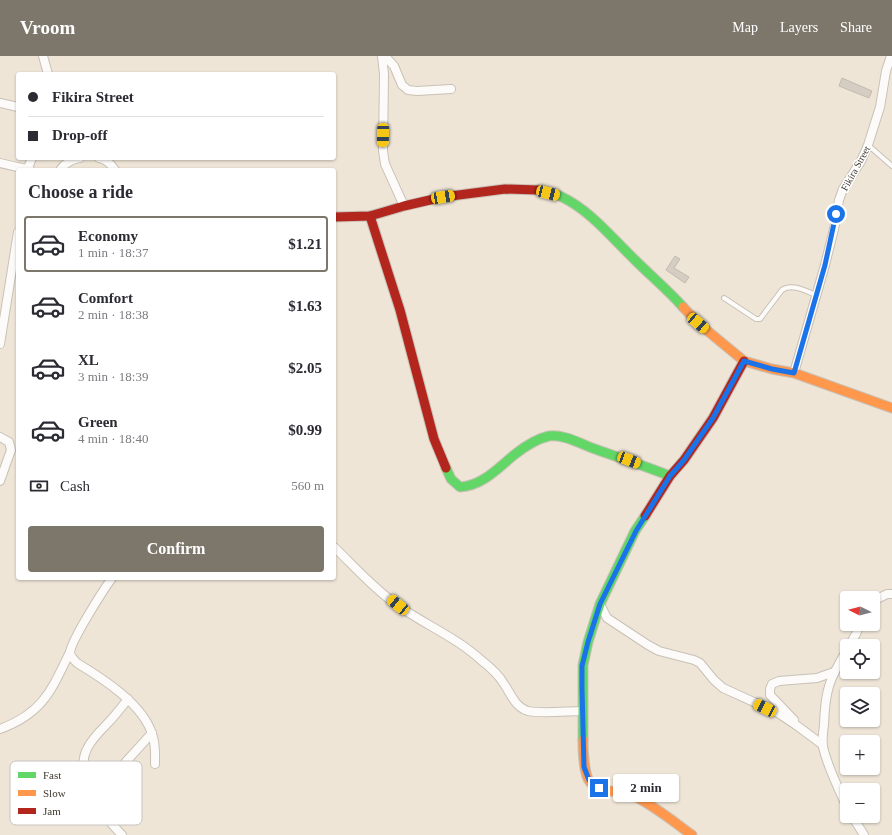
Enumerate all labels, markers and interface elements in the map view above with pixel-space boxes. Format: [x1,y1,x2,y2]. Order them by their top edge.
text: Vroom [20,17,75,38]
text: Map [732,20,758,35]
text: Layers [780,20,818,35]
text: Share [840,20,872,35]
text: Fikira Street [52,89,134,105]
car [377,123,389,147]
text: Drop-off [52,127,108,143]
street label: Fikira Street [839,144,872,193]
text: Choose a ride [28,182,133,202]
car [535,184,561,202]
car [430,189,456,205]
route start [827,205,845,223]
icon: car [30,226,66,262]
text: Economy [78,228,138,244]
text: $1.21 [288,236,322,252]
text: 1 min · 18:37 [78,245,148,260]
icon: car [30,288,66,324]
text: Comfort [78,290,133,306]
text: $1.63 [288,298,322,314]
text: 2 min · 18:38 [78,307,148,322]
car [685,311,711,335]
icon: car [30,350,66,386]
text: XL [78,352,99,368]
text: $2.05 [288,360,322,376]
text: 3 min · 18:39 [78,369,148,384]
icon: car [30,412,66,448]
text: Green [78,414,118,430]
text: $0.99 [288,422,322,438]
text: 4 min · 18:40 [78,431,148,446]
car [616,450,642,470]
icon: cash [28,475,50,497]
text: Cash [60,478,90,494]
text: 560 m [291,478,324,493]
button: Confirm [28,526,324,572]
north arrow [840,591,880,631]
map controls [840,591,880,823]
car [385,593,411,617]
button: locate [840,639,880,679]
button: layers [840,687,880,727]
car [752,697,778,719]
button: + [840,735,880,775]
legend [10,761,142,825]
text: Fast [43,769,61,781]
callout: 2 min [613,774,679,802]
route end [590,779,608,797]
text: 2 min [630,780,662,795]
button: − [840,783,880,823]
text: Slow [43,787,66,799]
text: Jam [43,805,61,817]

